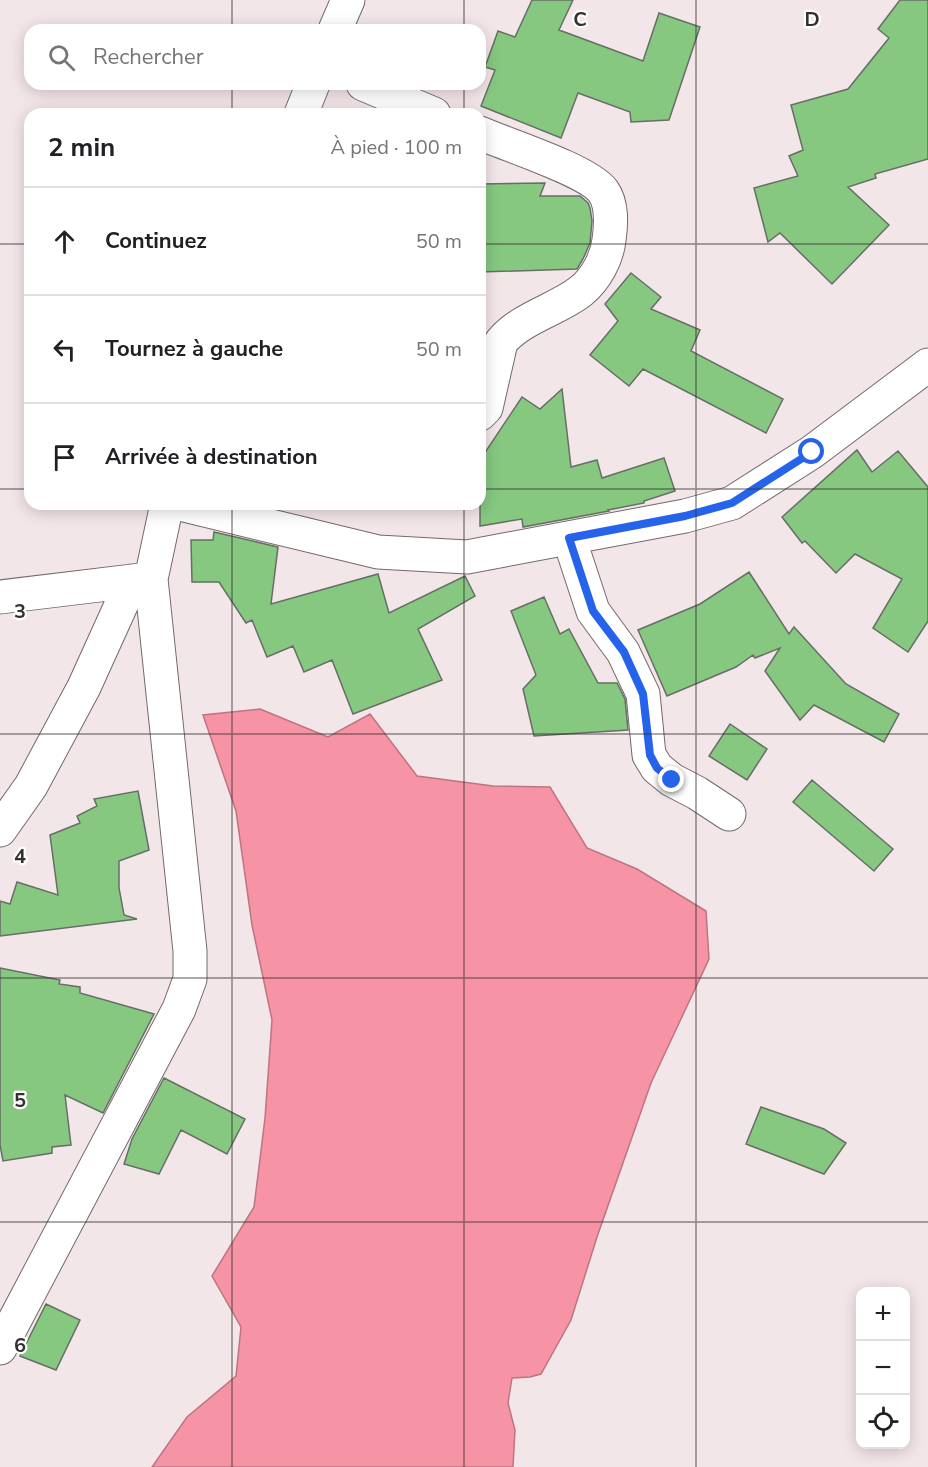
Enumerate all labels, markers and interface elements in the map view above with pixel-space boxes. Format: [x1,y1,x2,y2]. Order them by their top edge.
text: C [573,6,587,33]
text: D [804,6,820,33]
search box [24,24,486,90]
icon: search [45,41,78,74]
text: Rechercher [93,42,204,72]
text: 2 min [48,130,115,165]
text: À pied · 100 m [331,134,462,161]
icon: ahead [48,225,81,258]
text: Continuez [105,226,207,256]
text: 50 m [416,228,462,255]
icon: left [48,333,81,366]
text: Tournez à gauche [105,334,283,364]
text: 50 m [416,336,462,363]
route start [798,438,824,464]
icon: arrive [48,441,81,474]
text: Arrivée à destination [105,442,318,472]
text: 3 [14,598,26,625]
route end [658,766,684,792]
text: 4 [14,843,26,870]
text: 5 [14,1087,26,1114]
map controls [856,1287,910,1449]
button: + [856,1287,910,1341]
text: 6 [14,1332,26,1359]
button: − [856,1341,910,1395]
button: locate [856,1395,910,1449]

